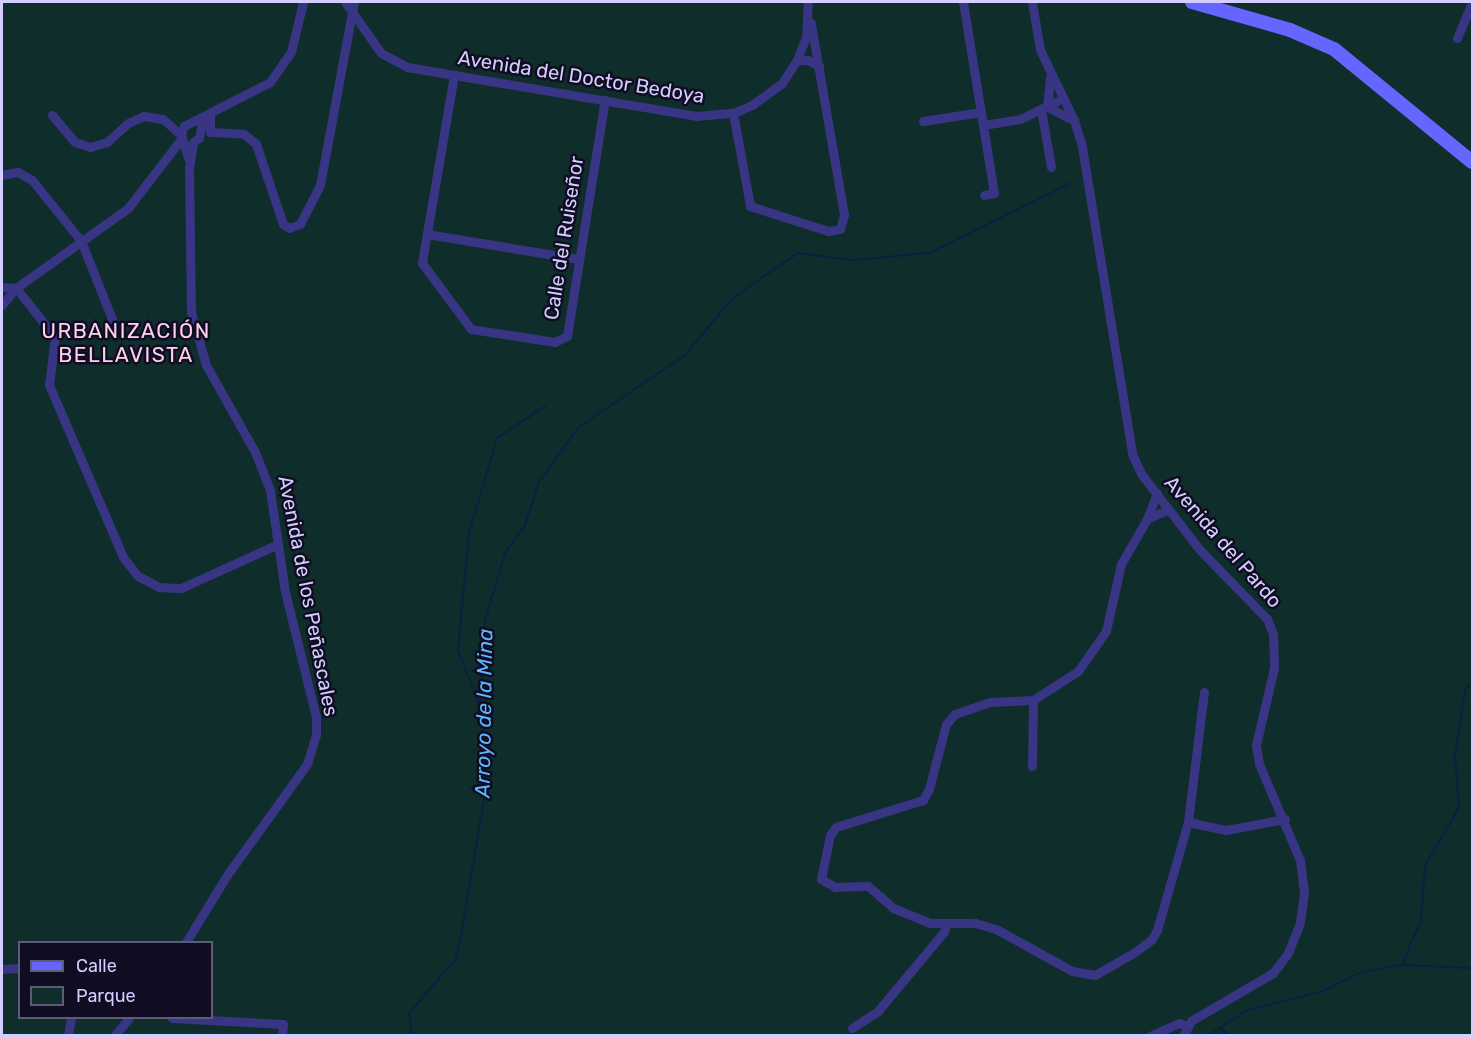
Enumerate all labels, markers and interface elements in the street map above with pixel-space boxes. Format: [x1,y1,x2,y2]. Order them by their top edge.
street label: Avenida del Doctor Bedoya [456,46,706,108]
street label: Calle del Ruiseñor [539,154,589,322]
district label: URBANIZACIÓN BELLAVISTA [41,318,211,368]
street label: Avenida del Pardo [1159,471,1287,613]
street label: Avenida de los Peñascales [273,474,343,718]
water label: Arroyo de la Mina [470,628,498,798]
legend [18,941,213,1019]
text: Calle [76,955,117,977]
text: Parque [76,985,136,1007]

